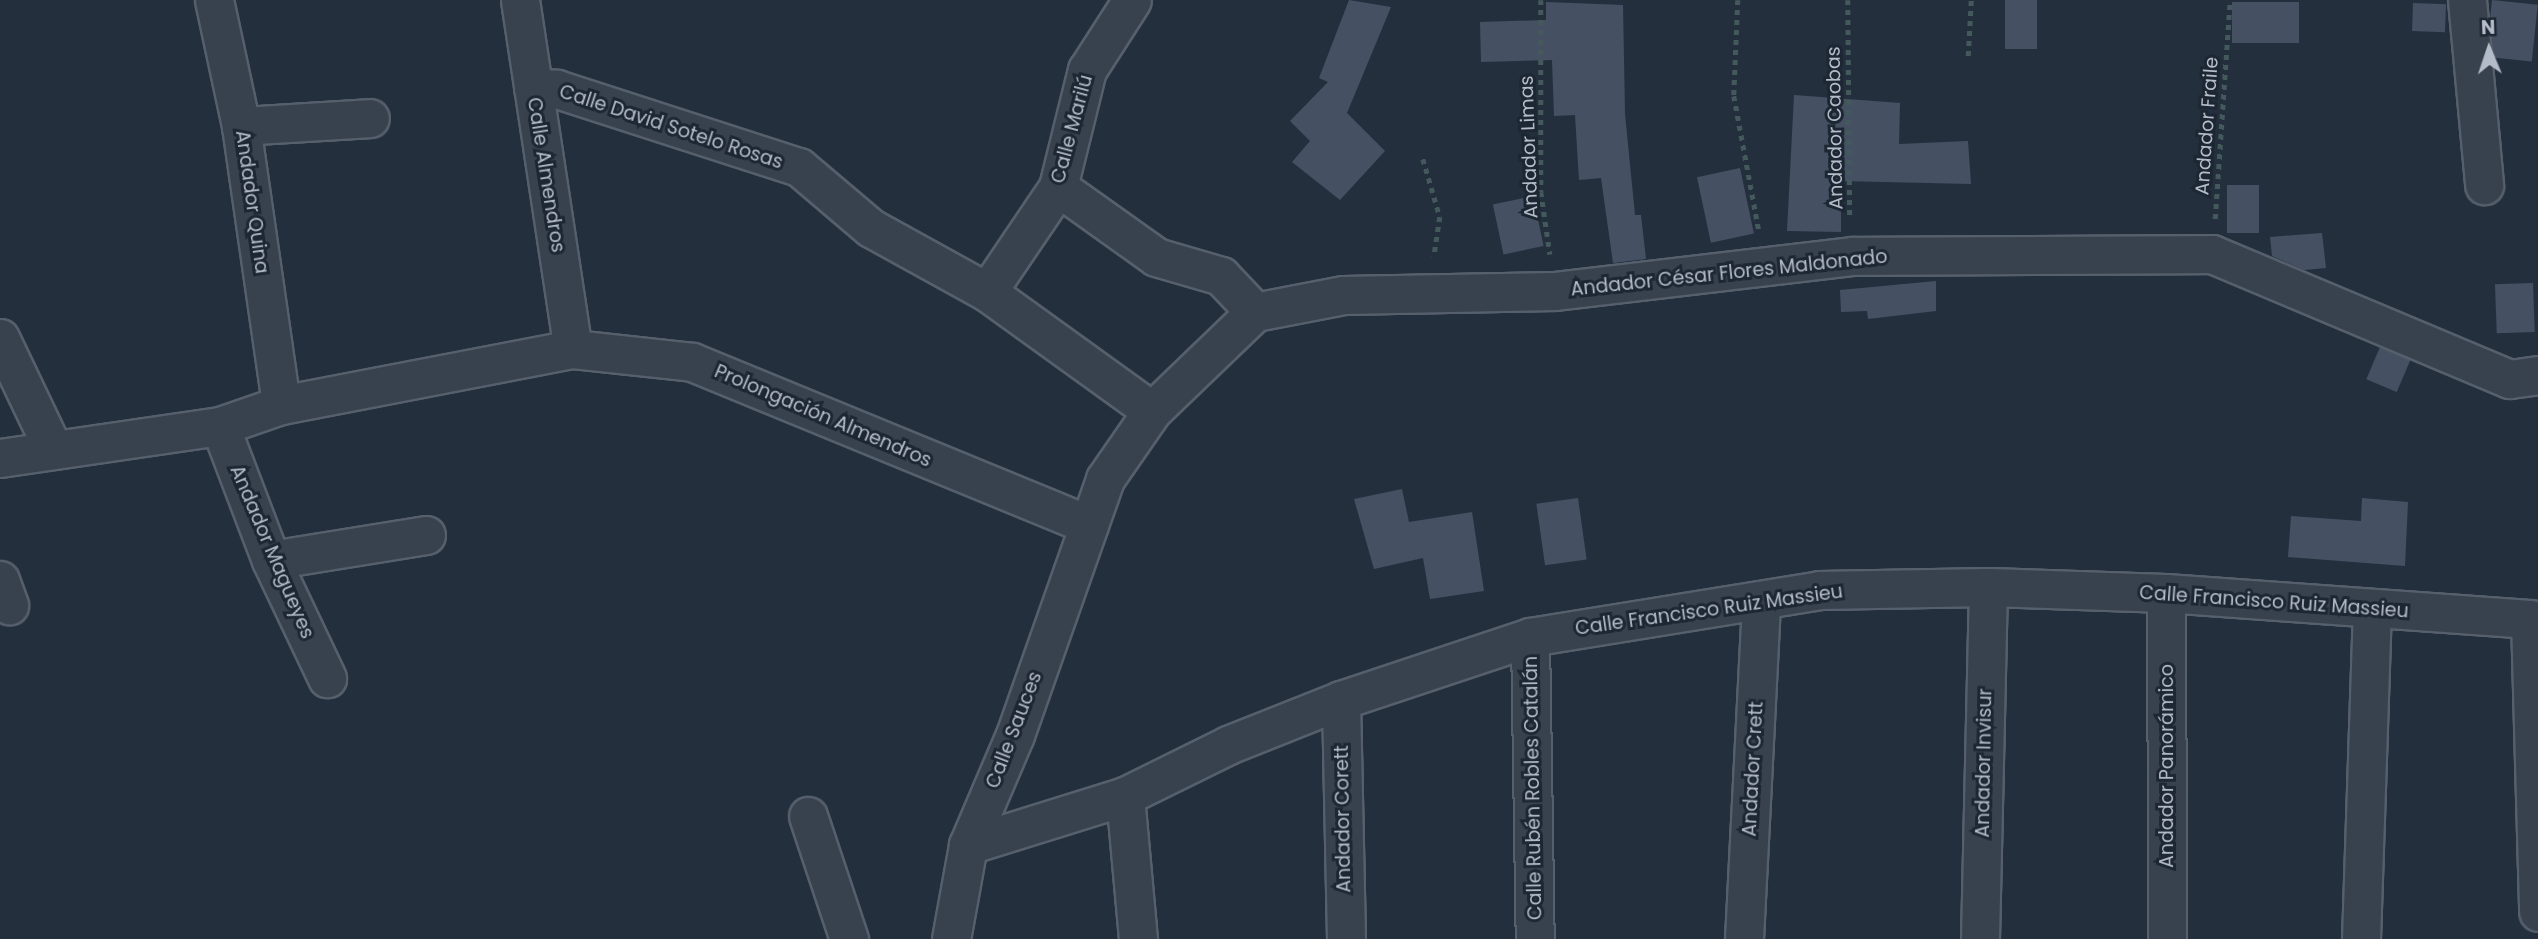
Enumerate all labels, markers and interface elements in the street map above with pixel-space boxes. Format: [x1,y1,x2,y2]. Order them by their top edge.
north arrow [2454,14,2524,84]
text: N [2481,14,2496,41]
street label: Andador Caobas [1822,46,1848,210]
street label: Andador Fraile [2191,56,2223,196]
street label: Calle Marilú [1047,72,1097,186]
street label: Andador Limas [1515,75,1543,219]
street label: Calle David Sotelo Rosas [556,80,786,174]
street label: Calle Almendros [522,96,570,254]
street label: Andador Quina [231,129,273,275]
street label: Andador César Flores Maldonado [1570,245,1888,301]
street label: Prolongación Almendros [711,360,935,472]
street label: Andador Magueyes [225,462,319,642]
street label: Calle Francisco Ruiz Massieu [1574,580,1844,640]
street label: Calle Francisco Ruiz Massieu [2139,581,2409,623]
street label: Calle Rubén Robles Catalán [1519,656,1547,920]
street label: Andador Panorámico [2156,664,2178,868]
street label: Calle Sauces [981,668,1047,792]
street label: Andador Invisur [1971,688,1997,838]
street label: Andador Crett [1738,701,1768,837]
street label: Andador Corett [1330,745,1356,893]

